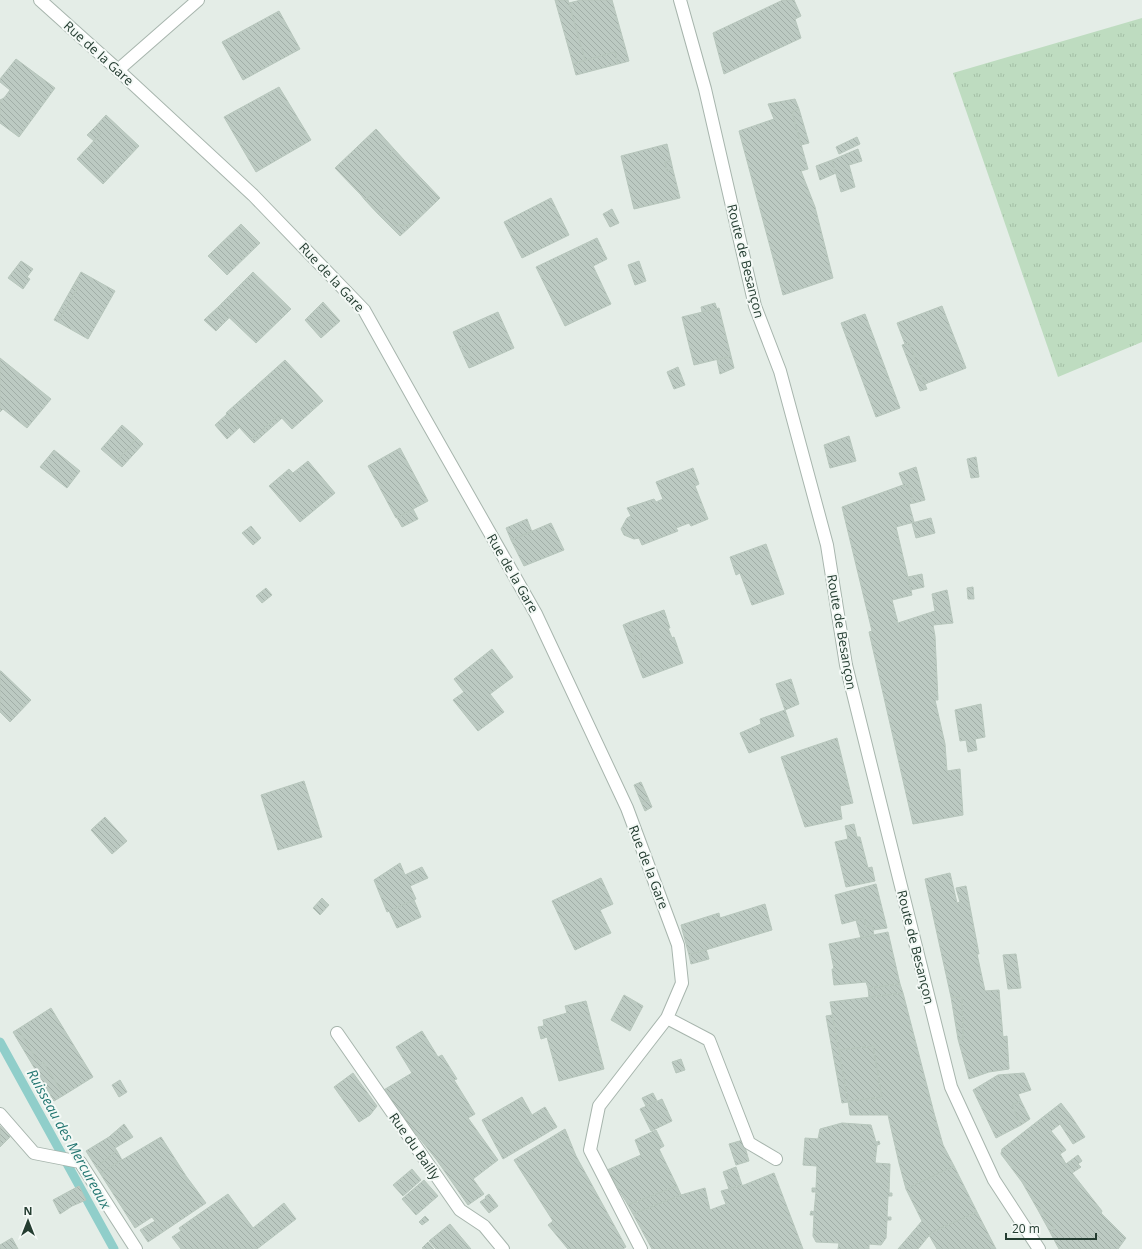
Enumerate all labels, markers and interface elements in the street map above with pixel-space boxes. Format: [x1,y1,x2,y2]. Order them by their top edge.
street label: Rue de la Gare [60,17,138,89]
street label: Route de Besançon [723,202,769,320]
street label: Rue de la Gare [295,239,369,315]
street label: Rue de la Gare [483,530,543,616]
street label: Route de Besançon [823,573,861,691]
street label: Rue de la Gare [625,822,673,912]
street label: Route de Besançon [893,888,939,1006]
water label: Ruisseau des Mercureaux [23,1066,116,1213]
street label: Rue du Bailly [385,1109,445,1183]
north arrow [8,1201,48,1241]
text: N [24,1203,32,1218]
scale bar [1006,1215,1096,1241]
text: 20 m [1012,1220,1040,1237]

